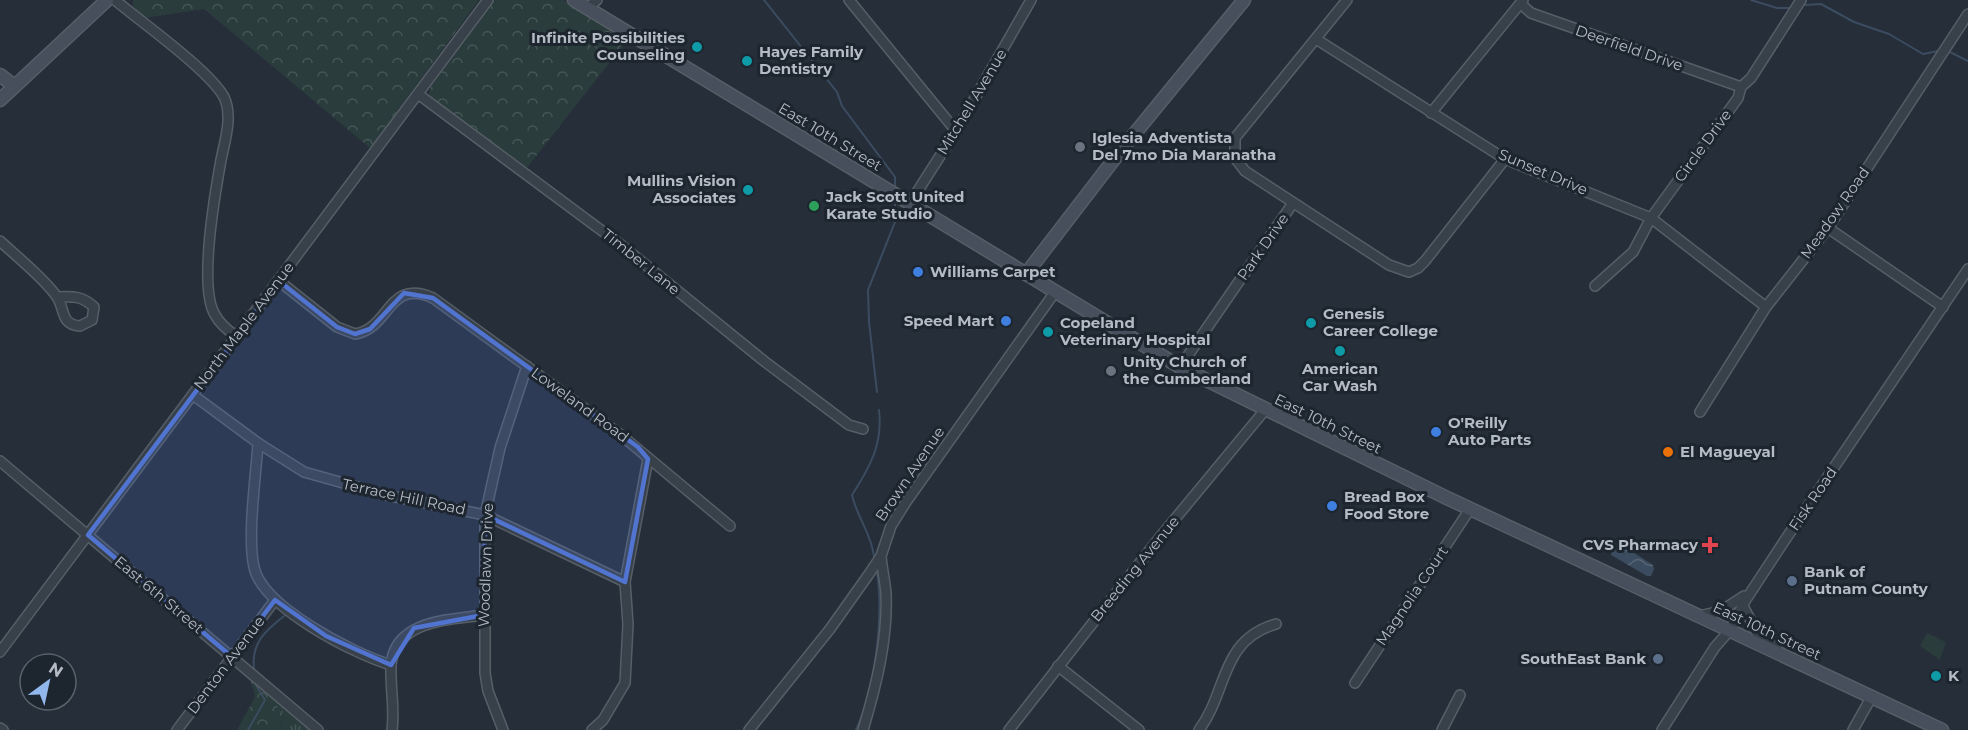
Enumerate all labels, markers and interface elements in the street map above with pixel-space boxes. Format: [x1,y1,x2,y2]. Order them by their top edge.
street label: Deerfield Drive [1573,20,1685,75]
place label: Infinite Possibilities Counseling [531,28,685,64]
marker: Infinite Possibilities Counseling [690,40,704,54]
place label: Hayes Family Dentistry [759,42,864,78]
street label: Mitchell Avenue [932,45,1011,158]
marker: Hayes Family Dentistry [740,54,754,68]
street label: East 10th Street [775,98,885,175]
street label: Circle Drive [1670,106,1735,186]
place label: Iglesia Adventista Del 7mo Dia Maranatha [1092,128,1276,164]
marker: Iglesia Adventista Del 7mo Dia Maranatha [1073,140,1087,154]
street label: Sunset Drive [1496,144,1591,199]
street label: Meadow Road [1796,163,1873,262]
place label: Mullins Vision Associates [627,171,736,207]
marker: Mullins Vision Associates [741,183,755,197]
place label: Jack Scott United Karate Studio [825,187,964,223]
marker: Jack Scott United Karate Studio [807,199,821,213]
street label: Park Drive [1233,210,1293,284]
street label: Timber Lane [599,224,684,299]
street label: North Maple Avenue [189,258,298,393]
place label: Williams Carpet [930,262,1056,281]
marker: Williams Carpet [911,265,925,279]
place label: Genesis Career College [1323,304,1438,340]
place label: Speed Mart [904,311,994,330]
place label: Copeland Veterinary Hospital [1059,313,1211,349]
marker: Speed Mart [999,314,1013,328]
marker: Genesis Career College [1304,316,1318,330]
marker: Copeland Veterinary Hospital [1041,325,1055,339]
marker: American Car Wash [1333,344,1347,358]
place label: Unity Church of the Cumberland [1123,352,1251,388]
place label: American Car Wash [1301,359,1378,395]
street label: Loweland Road [528,363,633,446]
marker: Unity Church of the Cumberland [1104,364,1118,378]
street label: East 10th Street [1271,389,1385,458]
place label: O'Reilly Auto Parts [1447,413,1531,449]
street label: Brown Avenue [871,423,948,525]
marker: O'Reilly Auto Parts [1429,425,1443,439]
place label: El Magueyal [1680,442,1775,461]
marker: El Magueyal [1661,445,1675,459]
street label: Fisk Road [1784,463,1841,534]
street label: Terrace Hill Road [341,474,468,519]
place label: Bread Box Food Store [1344,487,1429,523]
marker: Bread Box Food Store [1325,499,1339,513]
street label: Woodlawn Drive [474,503,497,627]
street label: Breeding Avenue [1086,512,1183,625]
place label: CVS Pharmacy [1583,535,1699,554]
marker: CVS Pharmacy [1703,538,1717,552]
street label: Magnolia Court [1371,542,1452,649]
street label: East 6th Street [111,552,208,637]
place label: Bank of Putnam County [1804,562,1929,598]
marker: Bank of Putnam County [1785,574,1799,588]
street label: East 10th Street [1710,597,1824,664]
street label: Denton Avenue [183,612,269,717]
place label: SouthEast Bank [1520,649,1646,668]
north arrow [18,652,78,712]
marker: SouthEast Bank [1651,652,1665,666]
text: N [45,658,66,681]
place label: K [1948,666,1960,685]
marker: K [1929,669,1943,683]

